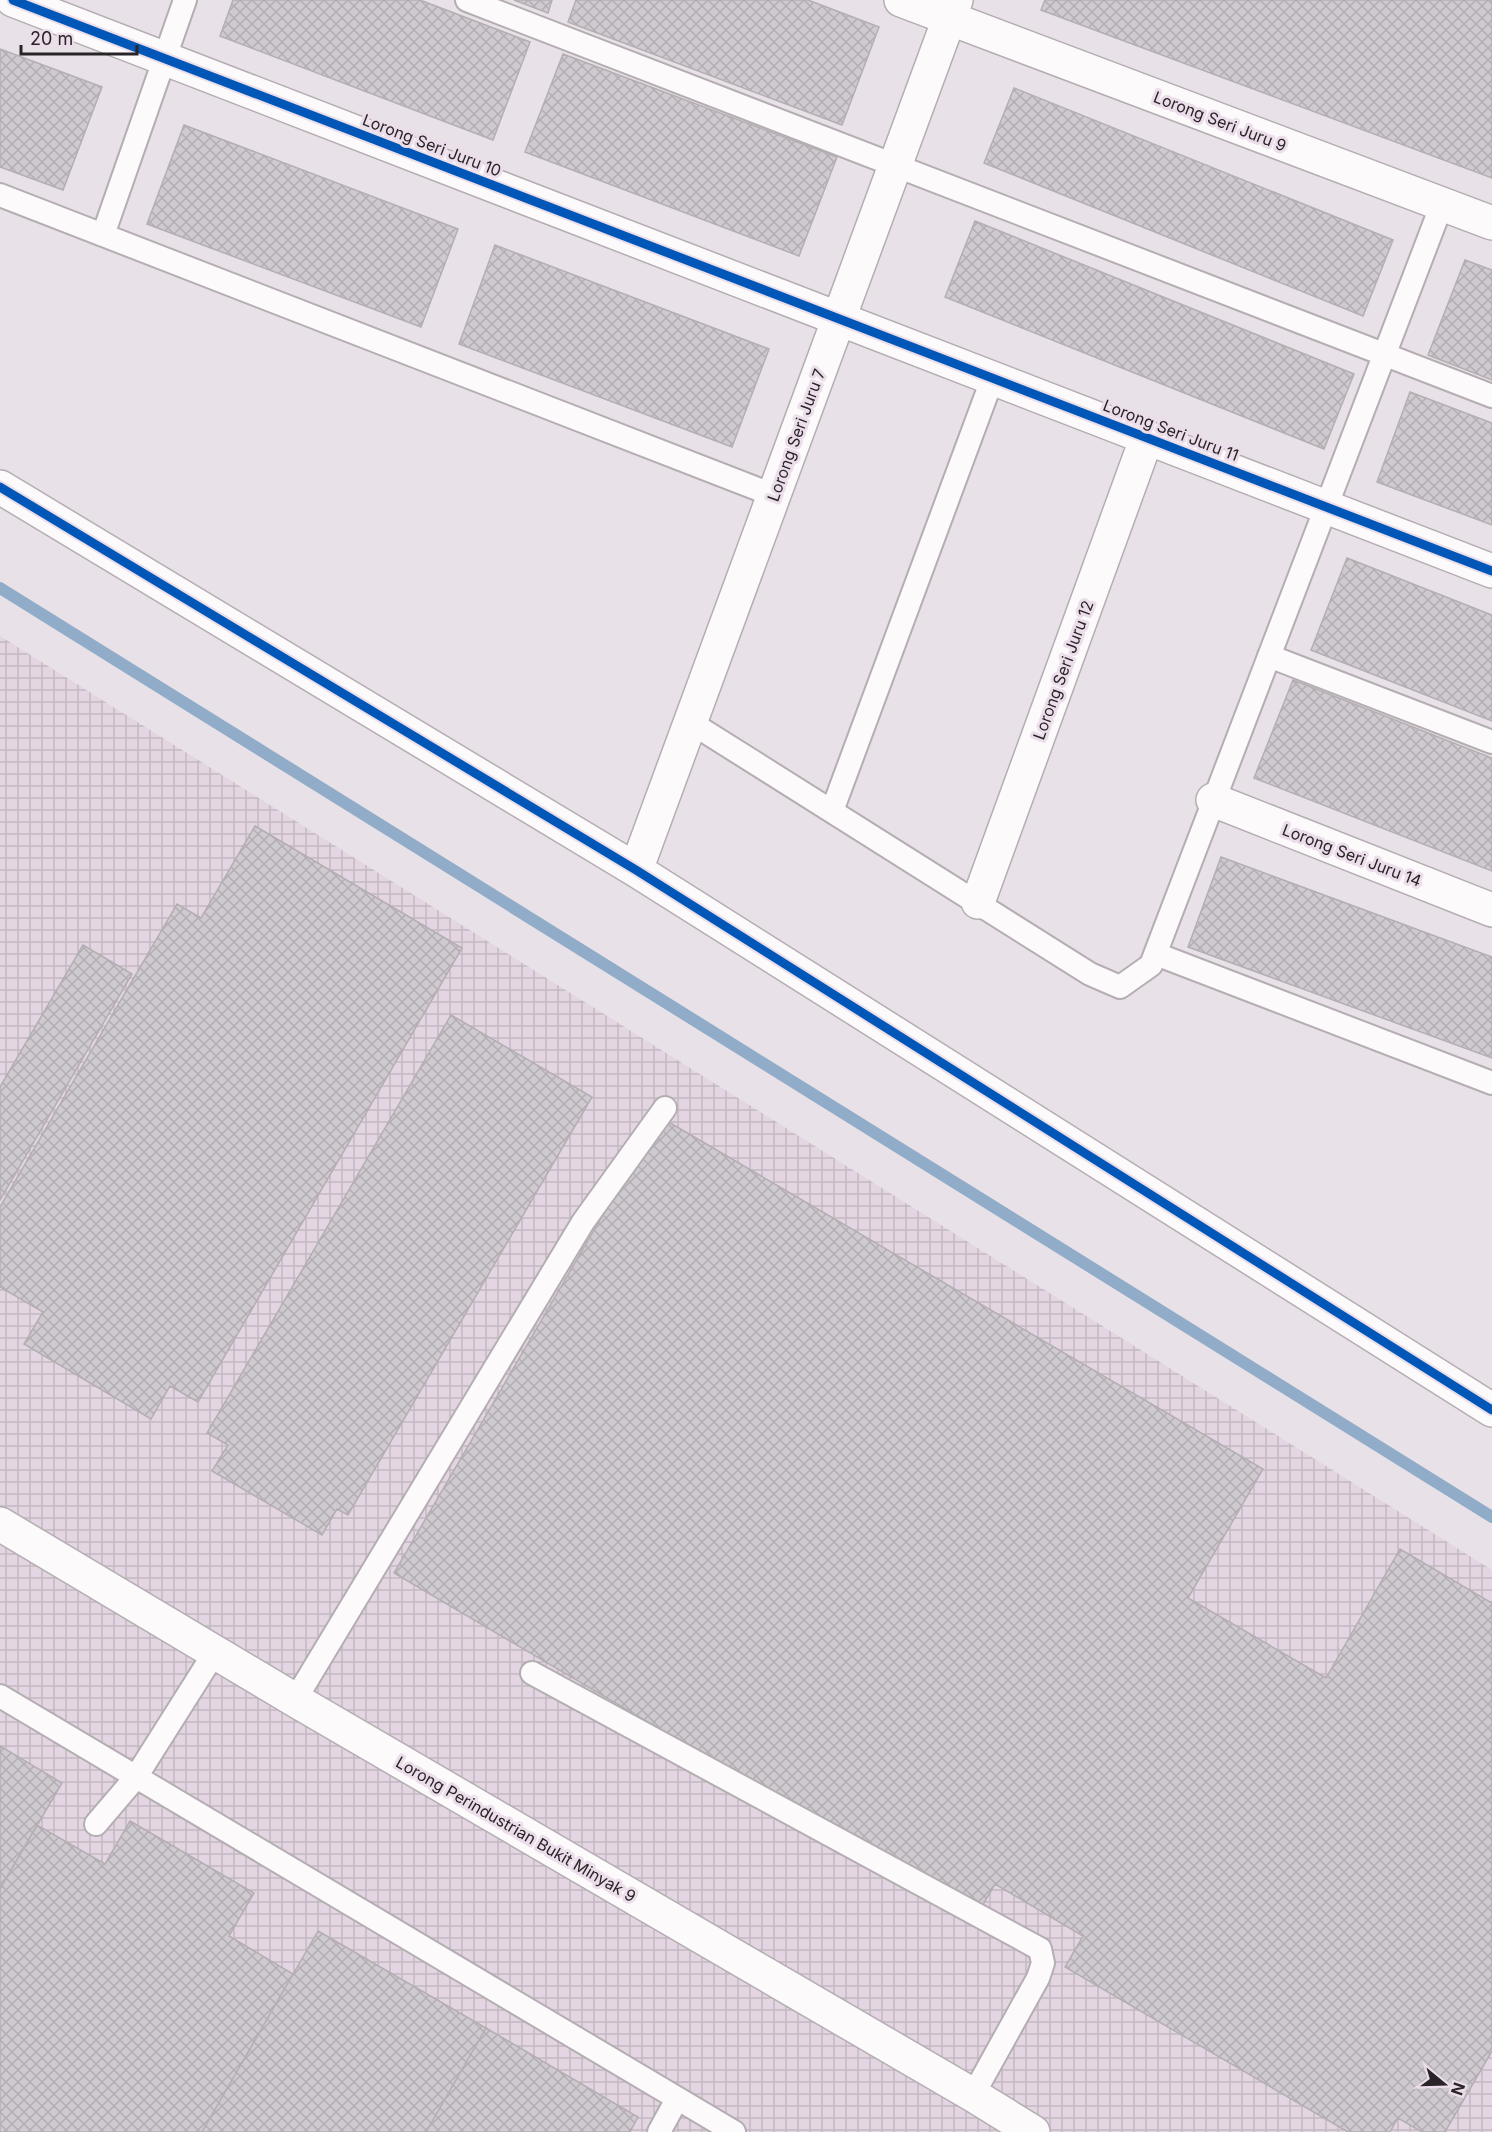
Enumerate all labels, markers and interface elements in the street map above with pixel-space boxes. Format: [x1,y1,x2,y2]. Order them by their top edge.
scale bar [21,18,136,56]
text: 20 m [30,28,73,49]
street label: Lorong Seri Juru 9 [1151,86,1289,156]
street label: Lorong Seri Juru 10 [360,109,504,181]
street label: Lorong Seri Juru 7 [763,366,829,504]
street label: Lorong Seri Juru 11 [1100,395,1242,465]
street label: Lorong Seri Juru 12 [1028,598,1098,742]
street label: Lorong Seri Juru 14 [1280,819,1424,891]
street label: Lorong Perindustrian Bukit Minyak 9 [392,1752,640,1906]
north arrow [1414,2054,1474,2114]
text: N [1447,2080,1470,2098]

